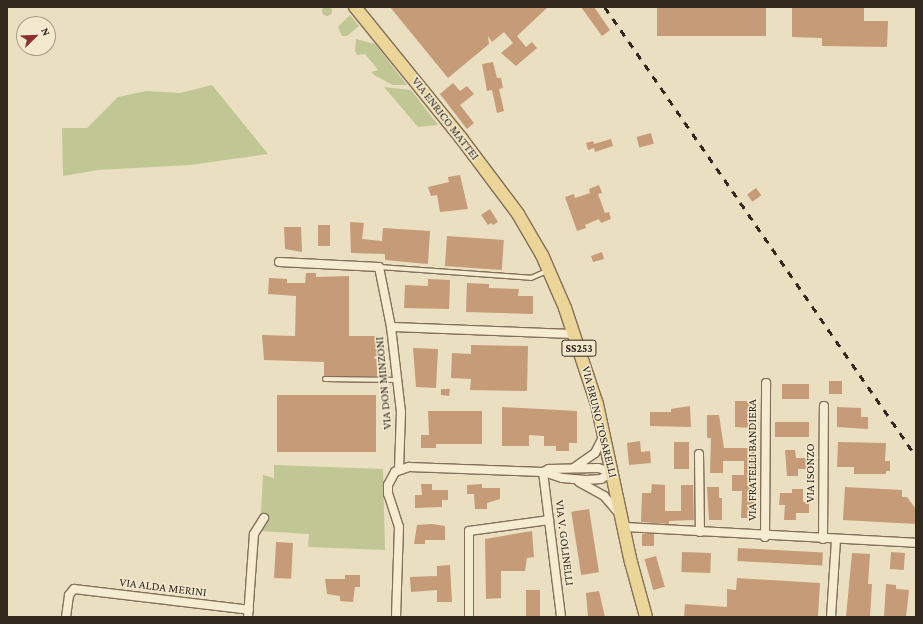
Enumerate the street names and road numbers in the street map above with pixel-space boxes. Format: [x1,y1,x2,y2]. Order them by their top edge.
street label: VIA ENRICO MATTEI [408,75,482,163]
street label: VIA DON MINZONI [373,336,395,430]
road number: SS253 [561,339,597,357]
street label: VIA BRUNO TOSARELLI [578,365,620,479]
street label: VIA FRATELLI BANDIERA [746,399,760,521]
street label: VIA ISONZO [804,444,818,502]
street label: VIA V. GOLINELLI [552,499,576,587]
street label: VIA ALDA MERINI [119,576,207,600]

